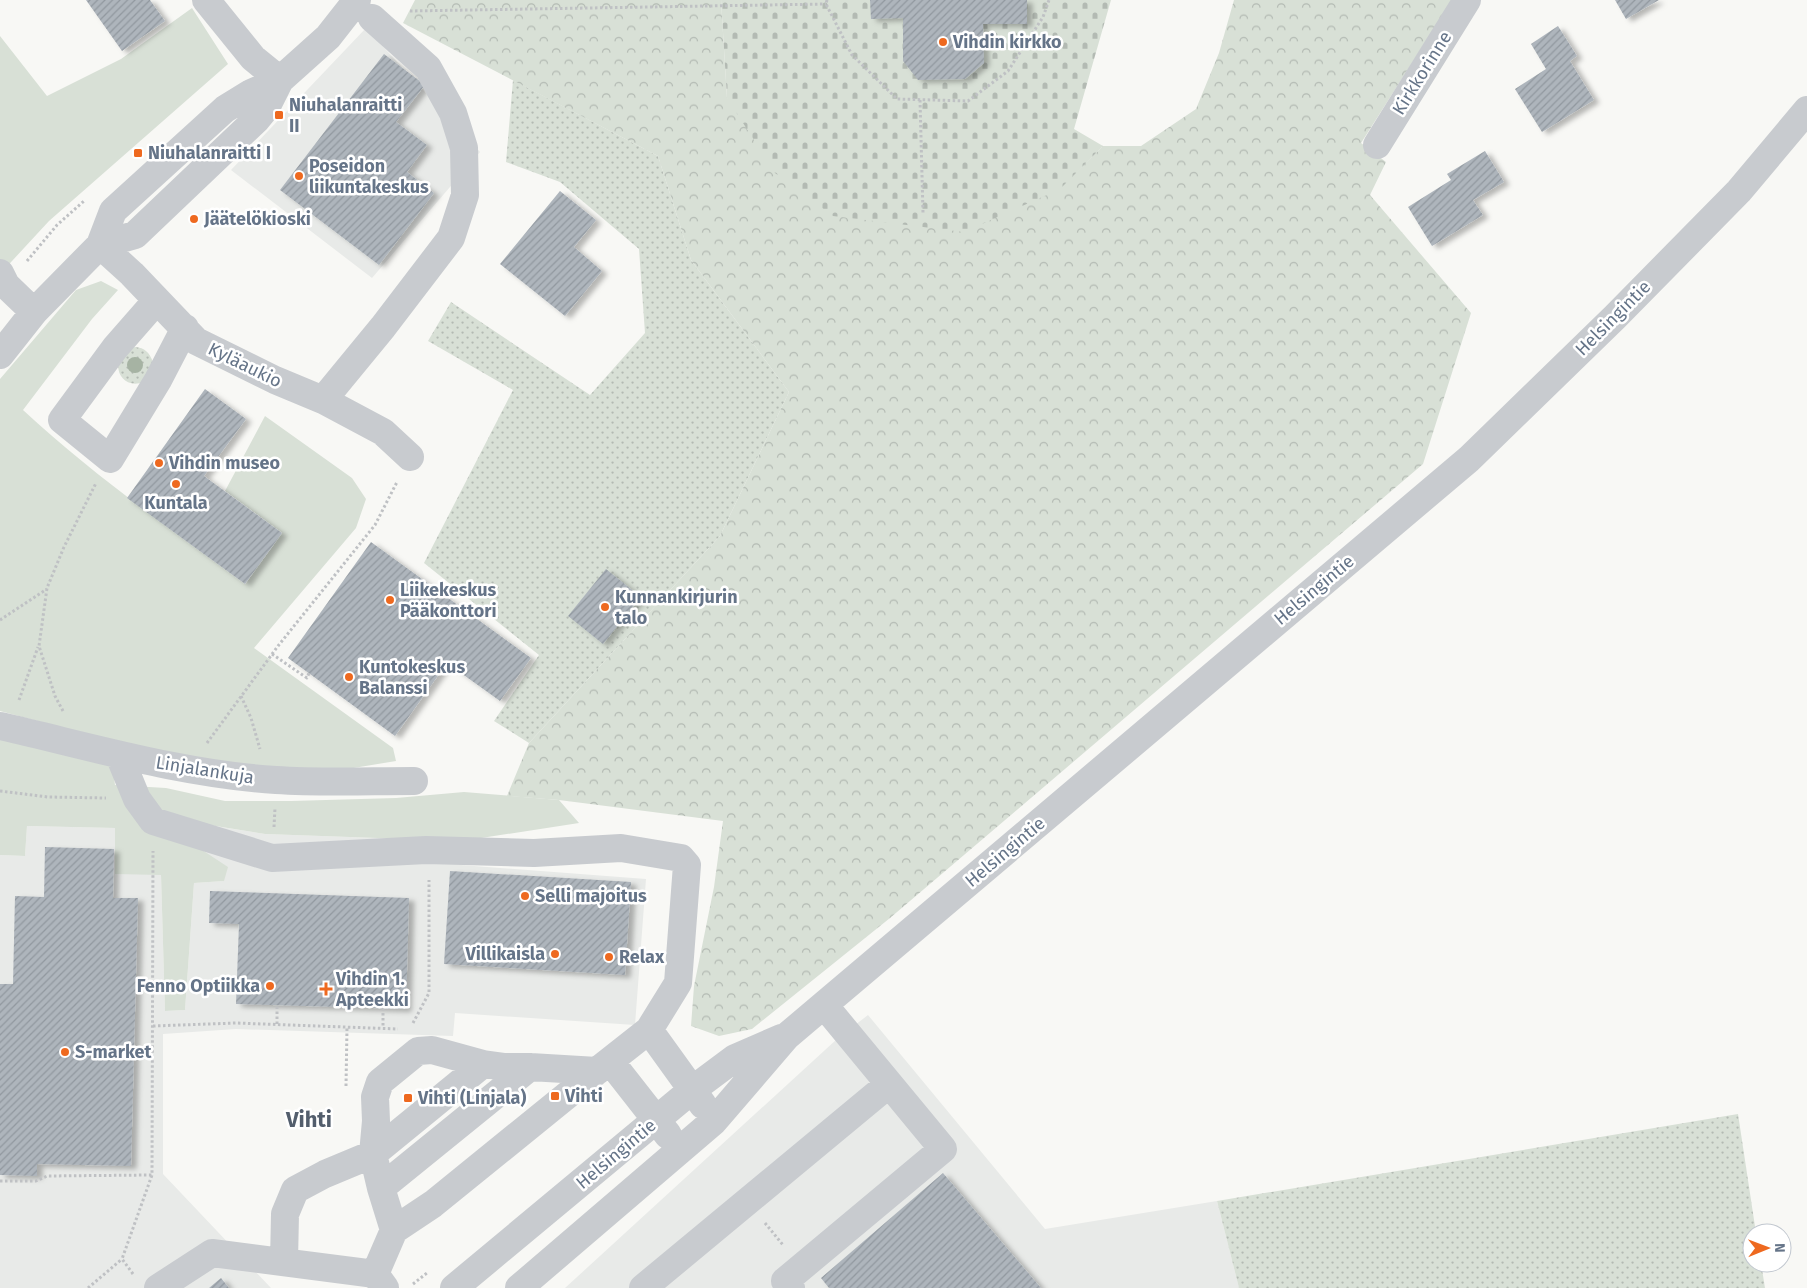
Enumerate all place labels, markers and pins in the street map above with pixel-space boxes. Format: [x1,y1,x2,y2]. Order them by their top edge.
place label: Vihdin kirkko [952,31,1062,53]
marker: Vihdin kirkko [937,36,949,48]
place label: Niuhalanraitti II [289,94,402,137]
marker: Niuhalanraitti II [273,109,285,121]
place label: Niuhalanraitti I [148,142,271,164]
marker: Niuhalanraitti I [132,147,144,159]
place label: Poseidon liikuntakeskus [309,155,429,198]
marker: Poseidon liikuntakeskus [293,170,305,182]
place label: Jäätelökioski [203,208,311,230]
marker: Jäätelökioski [188,213,200,225]
place label: Vihdin museo [168,452,280,474]
marker: Vihdin museo [153,457,165,469]
marker: Kuntala [170,478,182,490]
place label: Kuntala [144,492,208,514]
place label: Liikekeskus Pääkonttori [400,579,496,622]
place label: Kunnankirjurin talo [615,586,738,629]
marker: Liikekeskus Pääkonttori [384,594,396,606]
marker: Kunnankirjurin talo [599,601,611,613]
place label: Kuntokeskus Balanssi [359,656,465,699]
marker: Kuntokeskus Balanssi [343,671,355,683]
place label: Selli majoitus [535,885,647,907]
marker: Selli majoitus [519,890,531,902]
place label: Villikaisla [464,943,545,965]
place label: Relax [619,946,665,968]
marker: Villikaisla [549,948,561,960]
marker: Relax [603,951,615,963]
place label: Vihdin 1. Apteekki [335,968,409,1011]
place label: Fenno Optiikka [137,975,260,997]
marker: Fenno Optiikka [264,980,276,992]
marker: Vihdin 1. Apteekki [320,983,332,995]
place label: S-market [75,1041,153,1063]
marker: S-market [59,1046,71,1058]
place label: Vihti [564,1085,603,1107]
place label: Vihti (Linjala) [417,1087,526,1109]
marker: Vihti [549,1090,561,1102]
marker: Vihti (Linjala) [402,1092,414,1104]

